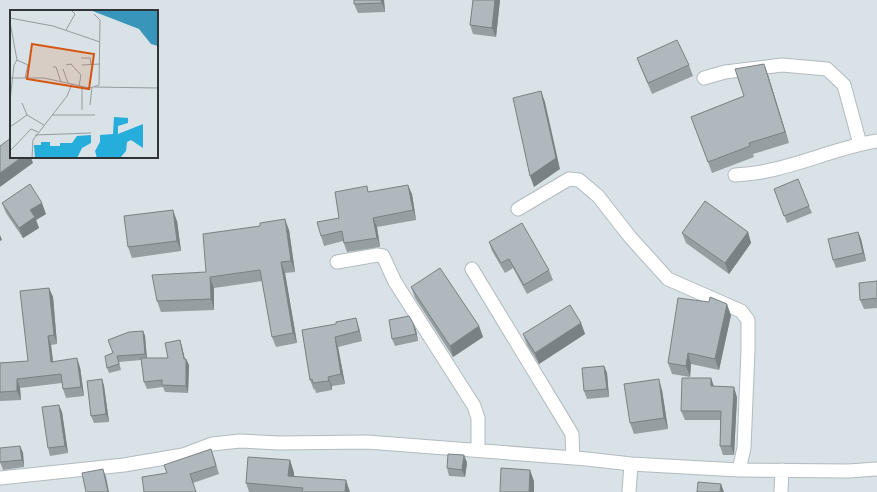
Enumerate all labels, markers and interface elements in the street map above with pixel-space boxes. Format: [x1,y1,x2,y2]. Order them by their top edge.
inset map [10,10,158,158]

